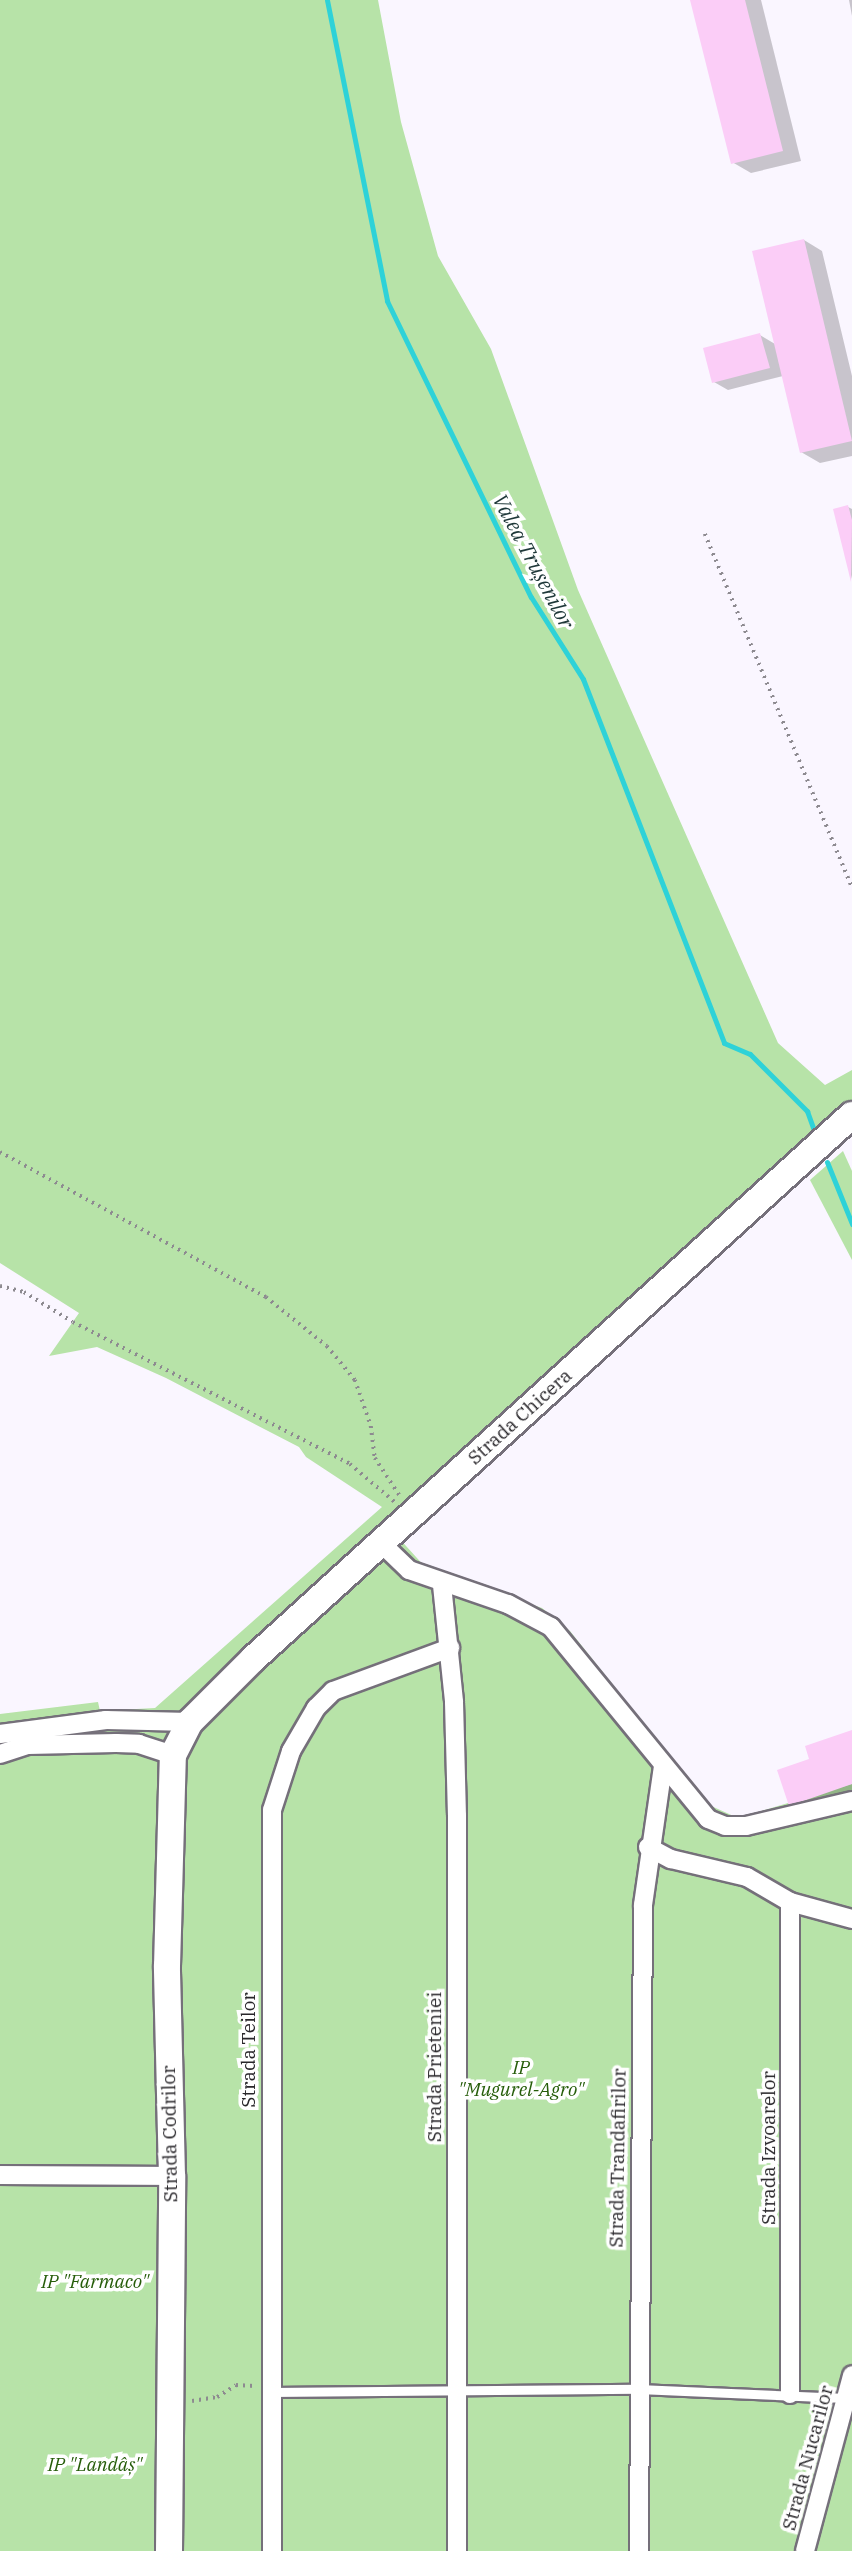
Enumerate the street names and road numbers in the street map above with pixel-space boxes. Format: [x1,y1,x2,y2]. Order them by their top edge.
street label: Strada Chicera [463,1364,577,1470]
street label: Strada Teilor [238,1992,260,2108]
street label: Strada Prieteniei [424,1992,446,2142]
street label: Strada Codrilor [157,2065,183,2203]
street label: Strada Trandafirilor [605,2068,631,2248]
street label: Strada Izvoarelor [758,2071,780,2225]
street label: Strada Nucarilor [778,2383,838,2533]

